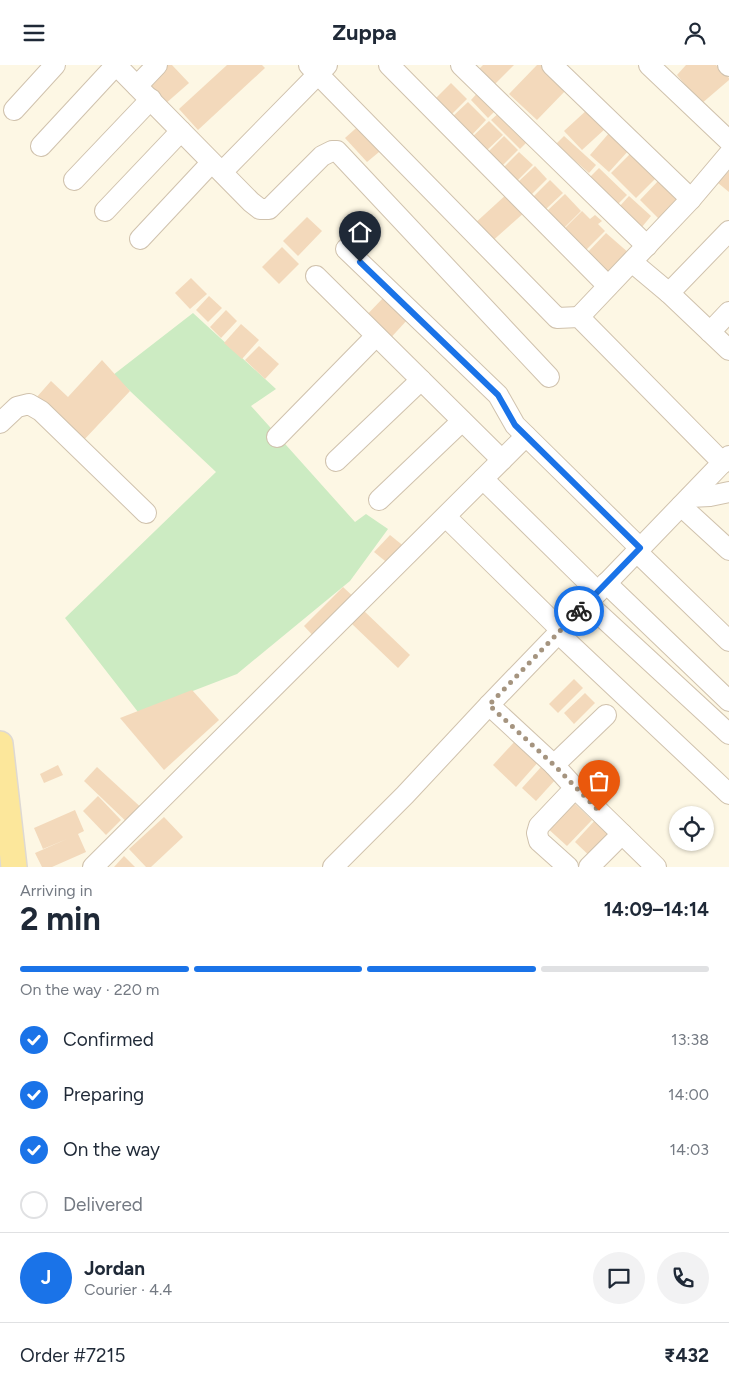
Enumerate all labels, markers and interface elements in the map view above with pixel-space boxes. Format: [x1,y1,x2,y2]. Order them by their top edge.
icon: menu [20,19,48,47]
text: Zuppa [332,19,397,46]
icon: person [681,19,709,47]
pin [339,211,381,262]
icon: home [346,218,374,246]
courier [554,586,604,636]
icon: bike [565,597,593,625]
pin [578,760,620,811]
icon: bag [585,767,613,795]
map controls [669,806,714,851]
button: locate [669,806,714,851]
text: Arriving in [20,881,92,900]
text: 14:09–14:14 [604,898,709,921]
text: 2 min [20,900,101,938]
text: On the way · 220 m [20,980,159,999]
icon: check [20,1026,48,1054]
text: Confirmed [63,1028,154,1051]
text: 13:38 [671,1030,709,1049]
icon: check [20,1081,48,1109]
text: Preparing [63,1083,144,1106]
text: 14:00 [668,1085,709,1104]
icon: check [20,1136,48,1164]
text: On the way [63,1138,160,1161]
text: 14:03 [669,1140,709,1159]
text: Delivered [63,1193,143,1216]
button: chat [593,1252,645,1304]
button: phone [657,1252,709,1304]
text: Jordan [84,1257,145,1280]
text: J [41,1266,51,1289]
text: Courier · 4.4 [84,1280,172,1299]
text: Order #7215 [20,1344,125,1367]
text: ₹432 [664,1344,709,1367]

